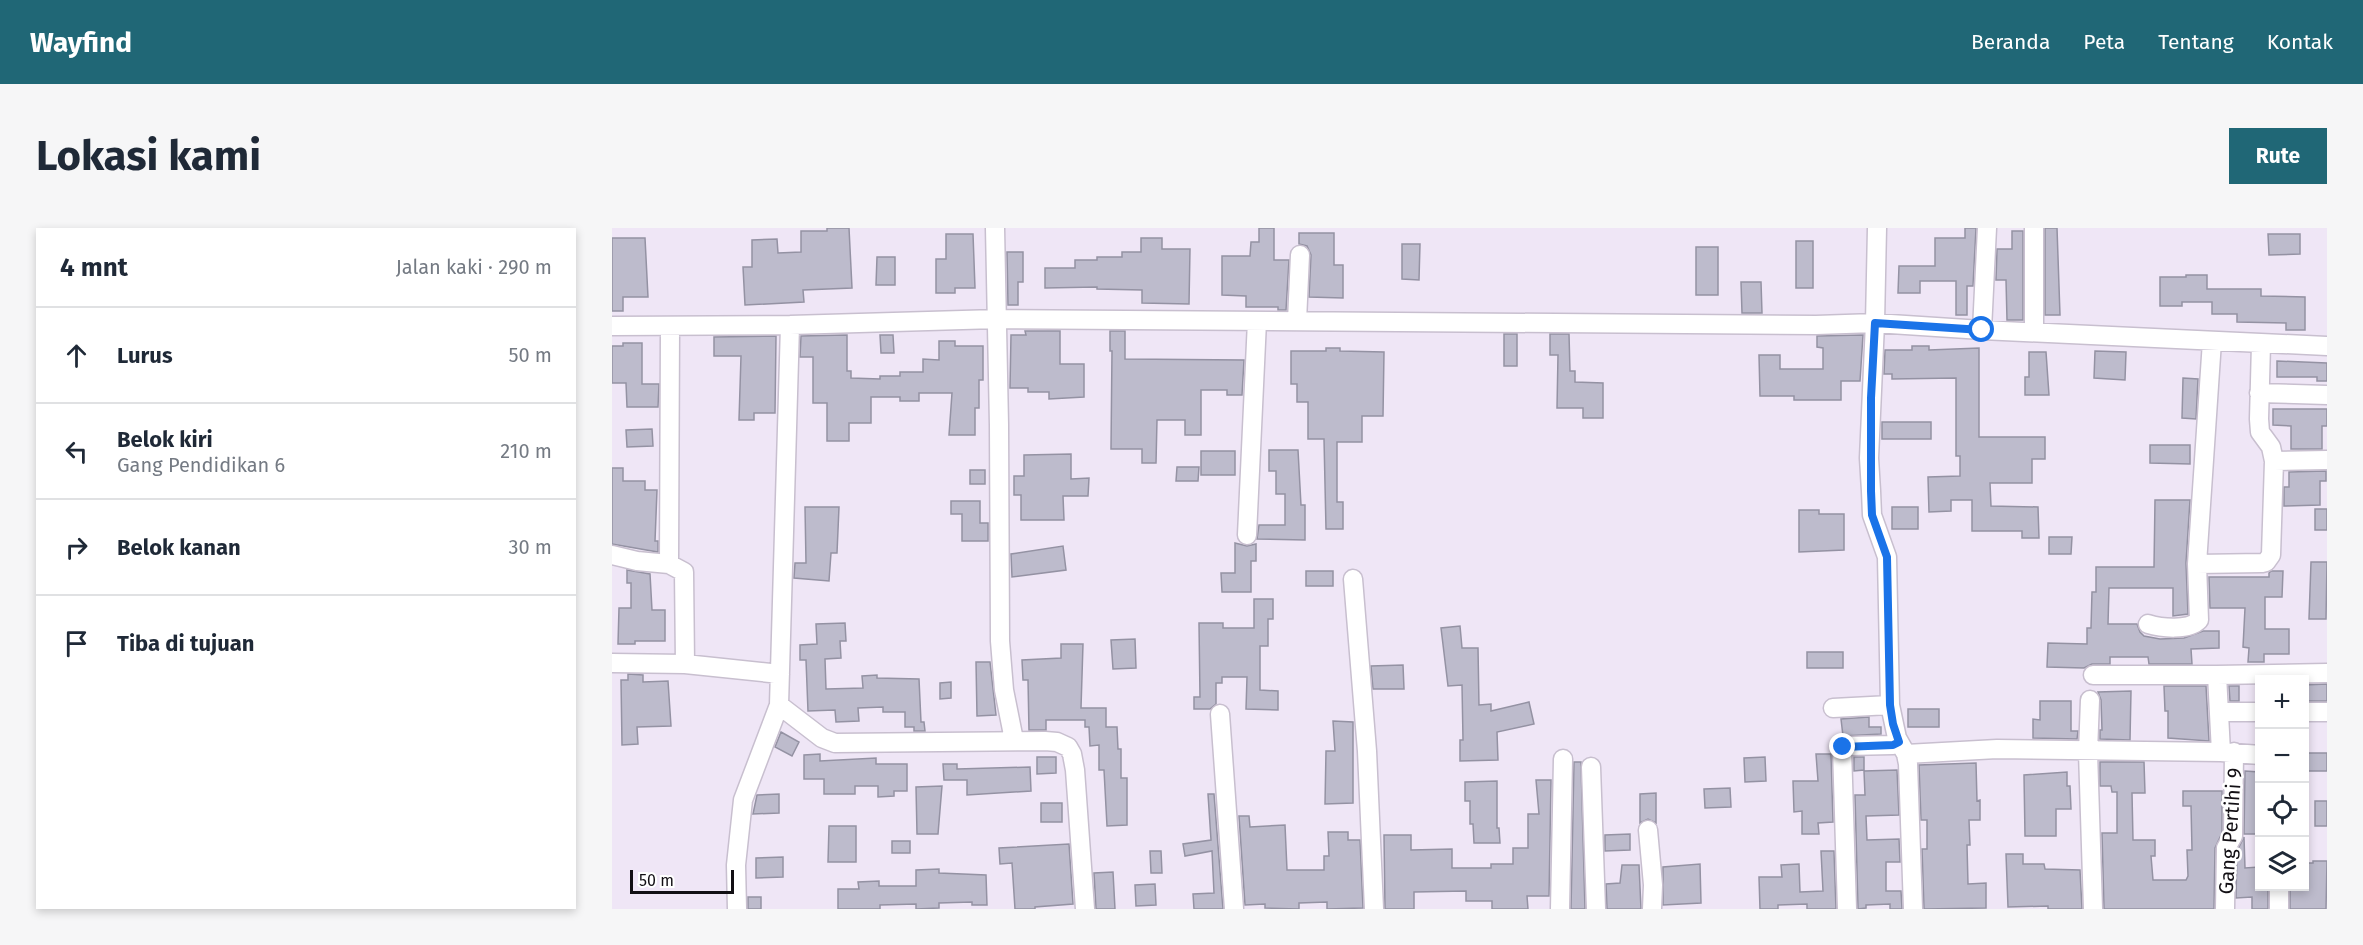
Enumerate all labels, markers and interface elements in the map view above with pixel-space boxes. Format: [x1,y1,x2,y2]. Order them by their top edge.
text: Wayfind [30,26,132,59]
text: Beranda [1971,29,2050,55]
text: Peta [2083,29,2125,55]
text: Tentang [2158,29,2234,55]
text: Kontak [2267,29,2333,55]
button: Rute [2229,128,2327,184]
text: Lokasi kami [36,131,261,181]
text: 4 mnt [60,252,128,283]
text: Jalan kaki · 290 m [396,255,552,279]
route start [1968,316,1994,342]
icon: ahead [60,339,93,372]
text: Lurus [117,342,173,369]
text: 50 m [508,343,552,367]
text: Belok kiri [117,426,213,453]
icon: left [60,435,93,468]
text: 210 m [500,439,552,463]
text: Gang Pendidikan 6 [117,453,285,477]
icon: right [60,531,93,564]
text: Belok kanan [117,534,241,561]
text: 30 m [508,535,552,559]
icon: arrive [60,627,93,660]
text: Tiba di tujuan [117,630,254,657]
map controls [2255,675,2309,891]
button: + [2255,675,2309,729]
button: − [2255,729,2309,783]
route end [1829,733,1855,759]
street label: Gang Pertihi 9 [2214,767,2246,895]
button: locate [2255,783,2309,837]
button: layers [2255,837,2309,891]
scale bar [630,867,734,894]
text: 50 m [639,871,674,890]

